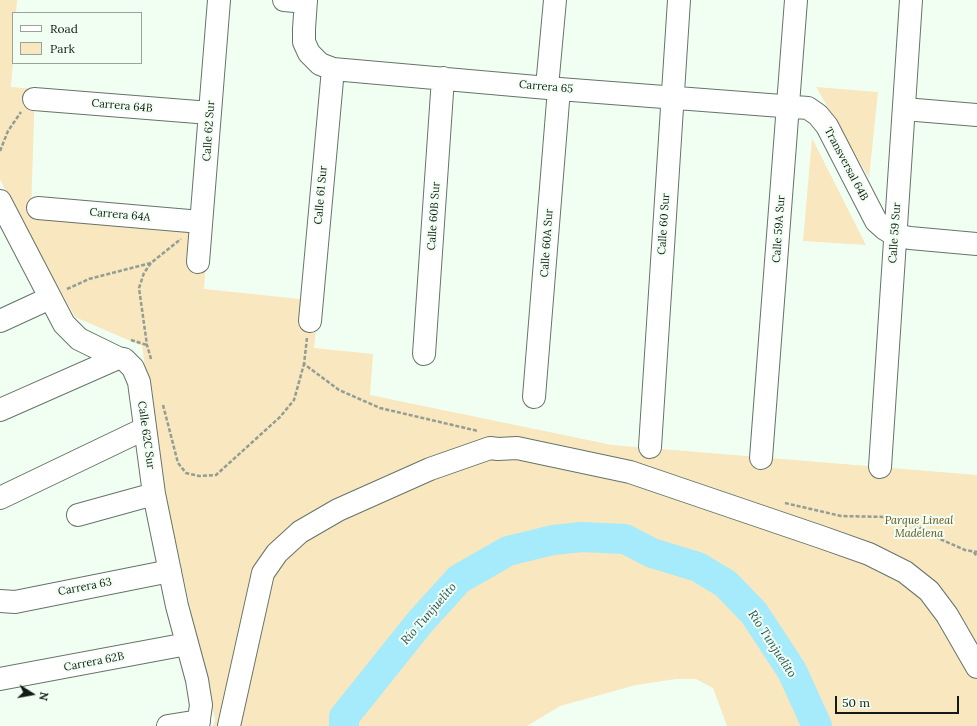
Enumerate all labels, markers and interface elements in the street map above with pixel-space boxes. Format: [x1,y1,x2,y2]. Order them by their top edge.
legend [12,12,142,64]
text: Road [50,21,78,36]
text: Park [50,41,75,56]
street label: Carrera 65 [518,78,574,96]
street label: Carrera 64B [91,97,153,115]
street label: Calle 62 Sur [200,100,218,162]
street label: Transversal 64B [821,125,871,203]
street label: Calle 61 Sur [312,165,330,225]
street label: Calle 60B Sur [425,181,443,251]
street label: Calle 60 Sur [655,193,673,255]
street label: Calle 59A Sur [770,195,788,263]
street label: Calle 59 Sur [886,202,904,264]
street label: Carrera 64A [89,206,151,224]
street label: Calle 60A Sur [538,208,556,278]
street label: Calle 62C Sur [135,400,157,470]
park label: Parque Lineal Madelena [885,514,953,540]
street label: Carrera 63 [57,575,113,599]
water label: Río Tunjuelito [398,580,460,648]
water label: Río Tunjuelito [745,608,799,680]
street label: Carrera 62B [63,650,125,674]
north arrow [12,674,52,714]
scale bar [837,688,961,714]
text: N [36,691,51,702]
text: 50 m [842,695,870,710]

